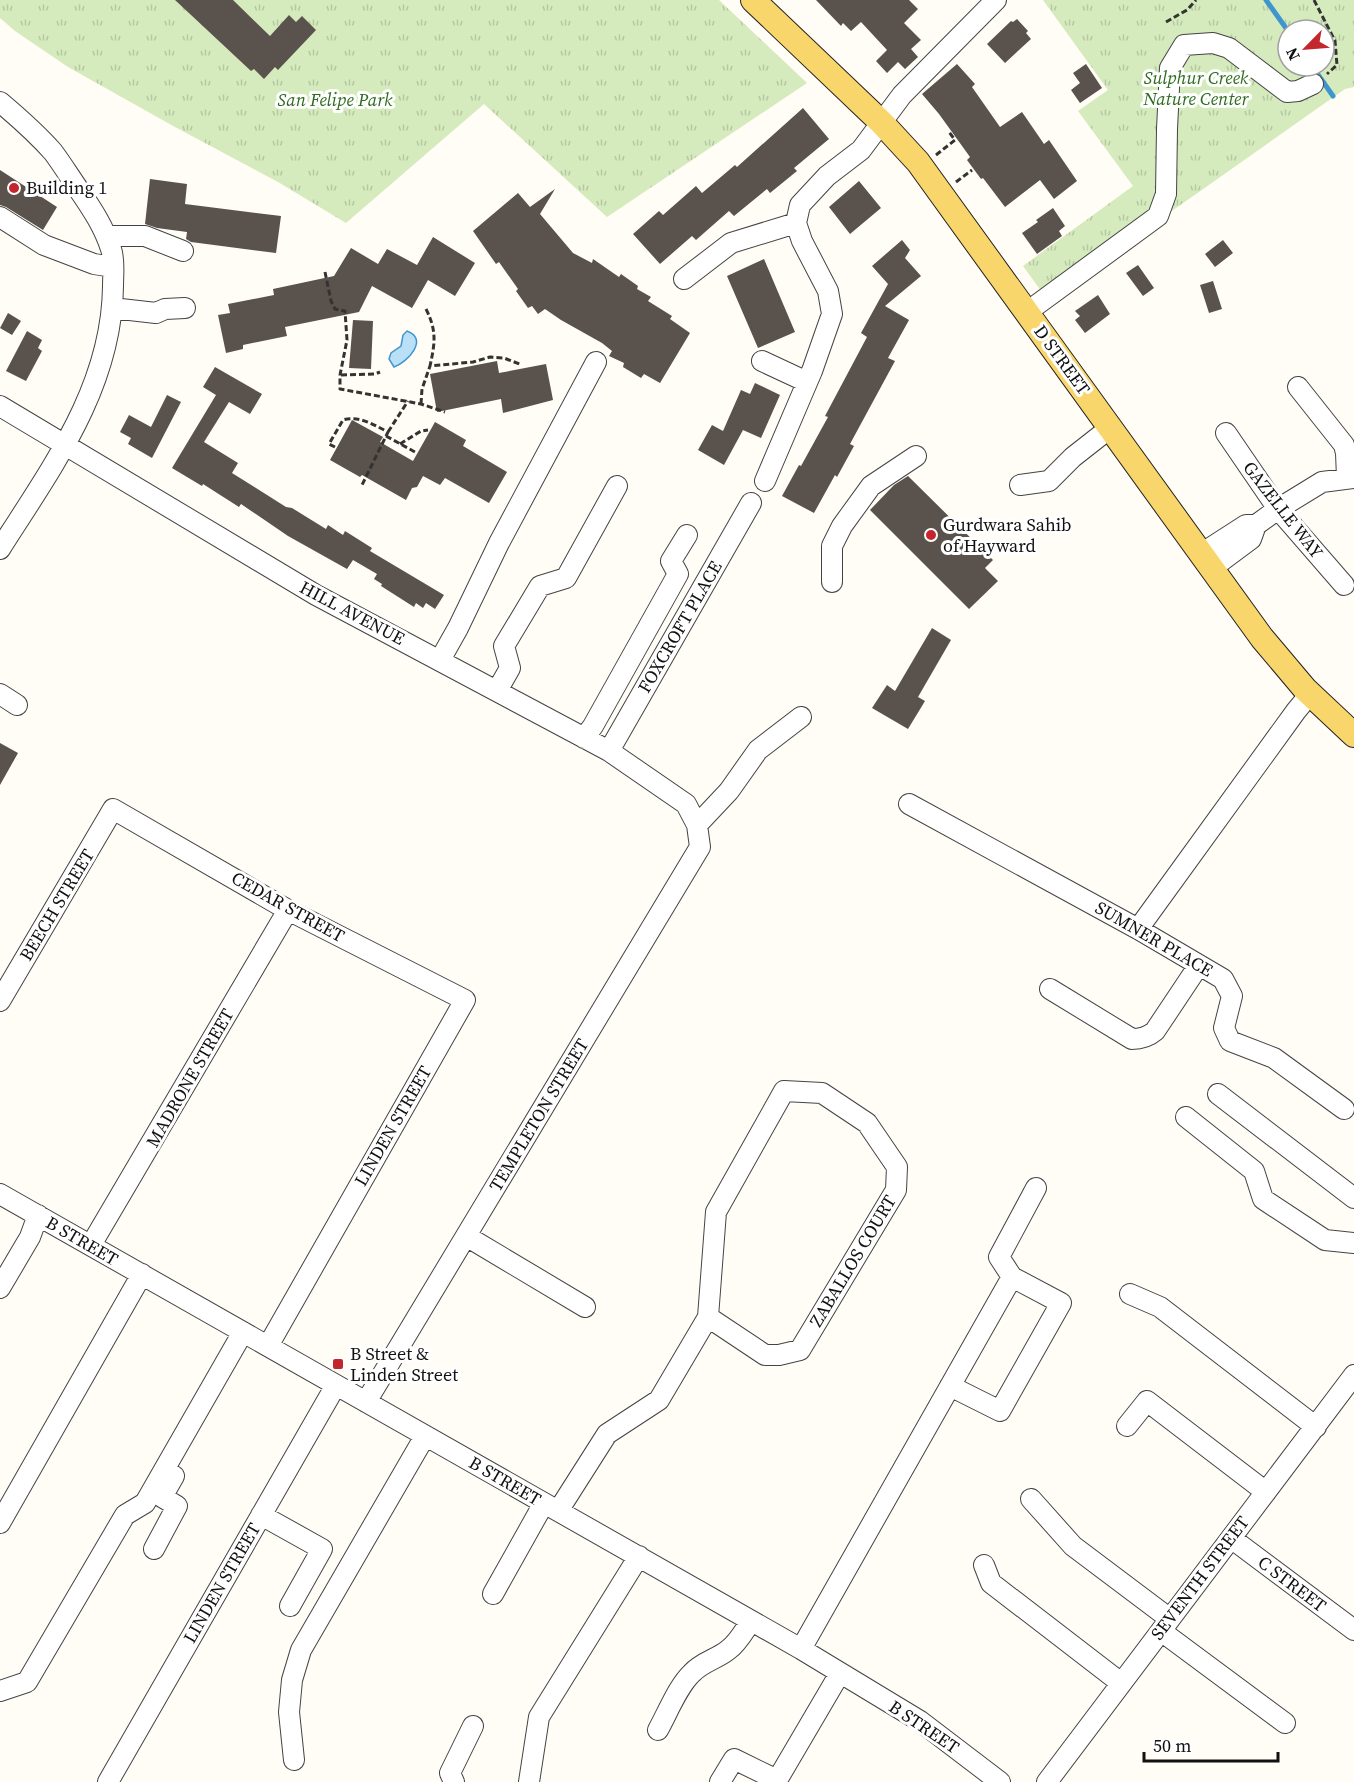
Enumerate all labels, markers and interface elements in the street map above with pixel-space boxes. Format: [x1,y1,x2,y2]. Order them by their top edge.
north arrow [1276,18,1336,78]
text: N [1280,44,1305,64]
park label: Sulphur Creek Nature Center [1142,65,1249,111]
park label: San Felipe Park [277,87,393,112]
place label: Building 1 [26,175,107,200]
marker: Building 1 [7,181,21,195]
street label: D STREET [1028,320,1096,400]
street label: GAZELLE WAY [1237,456,1330,564]
place label: Gurdwara Sahib of Hayward [943,512,1071,558]
marker: Gurdwara Sahib of Hayward [924,528,938,542]
street label: FOXCROFT PLACE [632,556,728,697]
street label: HILL AVENUE [295,574,409,651]
street label: BEECH STREET [13,844,100,965]
street label: CEDAR STREET [227,865,349,948]
street label: SUMNER PLACE [1091,895,1218,983]
street label: MADRONE STREET [140,1004,240,1152]
street label: TEMPLETON STREET [483,1033,594,1196]
street label: LINDEN STREET [348,1061,437,1190]
street label: ZABALLOS COURT [803,1190,902,1331]
street label: B STREET [41,1210,123,1271]
place label: B Street & Linden Street [350,1341,458,1387]
marker: B Street & Linden Street [331,1357,345,1371]
street label: B STREET [464,1450,546,1511]
street label: SEVENTH STREET [1145,1510,1255,1645]
street label: LINDEN STREET [177,1518,266,1647]
street label: C STREET [1253,1550,1332,1618]
street label: B STREET [884,1694,964,1759]
scale bar [1144,1725,1278,1763]
text: 50 m [1153,1733,1191,1758]

